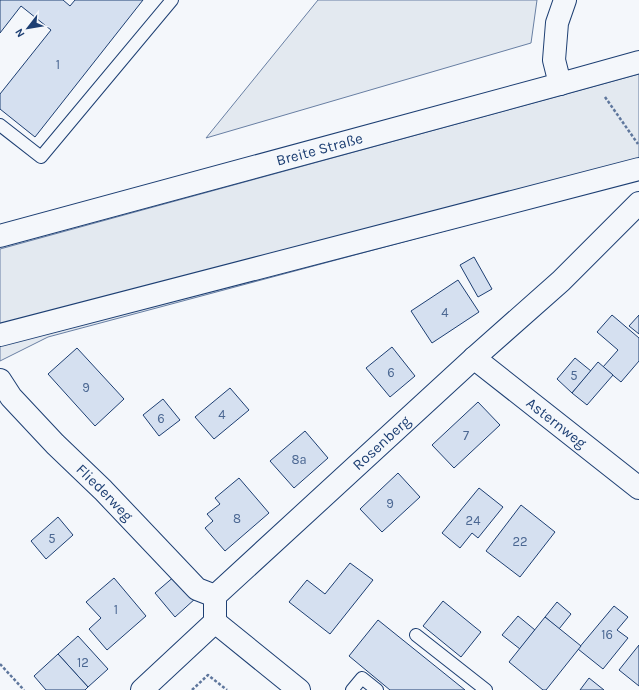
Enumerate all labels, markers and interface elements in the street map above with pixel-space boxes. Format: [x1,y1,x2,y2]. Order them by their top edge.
north arrow [8,8,48,48]
text: N [12,26,27,40]
house number: 1 [56,57,60,72]
street label: Breite Straße [274,129,365,170]
house number: 4 [441,305,449,320]
house number: 6 [387,365,395,380]
house number: 5 [570,368,578,383]
house number: 9 [82,380,90,395]
street label: Asternweg [523,394,591,452]
house number: 4 [218,407,226,422]
house number: 6 [157,411,165,426]
street label: Rosenberg [349,411,415,474]
house number: 7 [463,428,469,443]
house number: 8a [291,452,307,467]
street label: Fliederweg [72,460,137,525]
house number: 9 [386,496,394,511]
house number: 8 [233,511,241,526]
house number: 24 [466,513,480,528]
house number: 5 [48,531,56,546]
house number: 22 [512,534,528,549]
house number: 1 [114,602,118,617]
house number: 16 [601,627,613,642]
house number: 12 [77,655,89,670]

